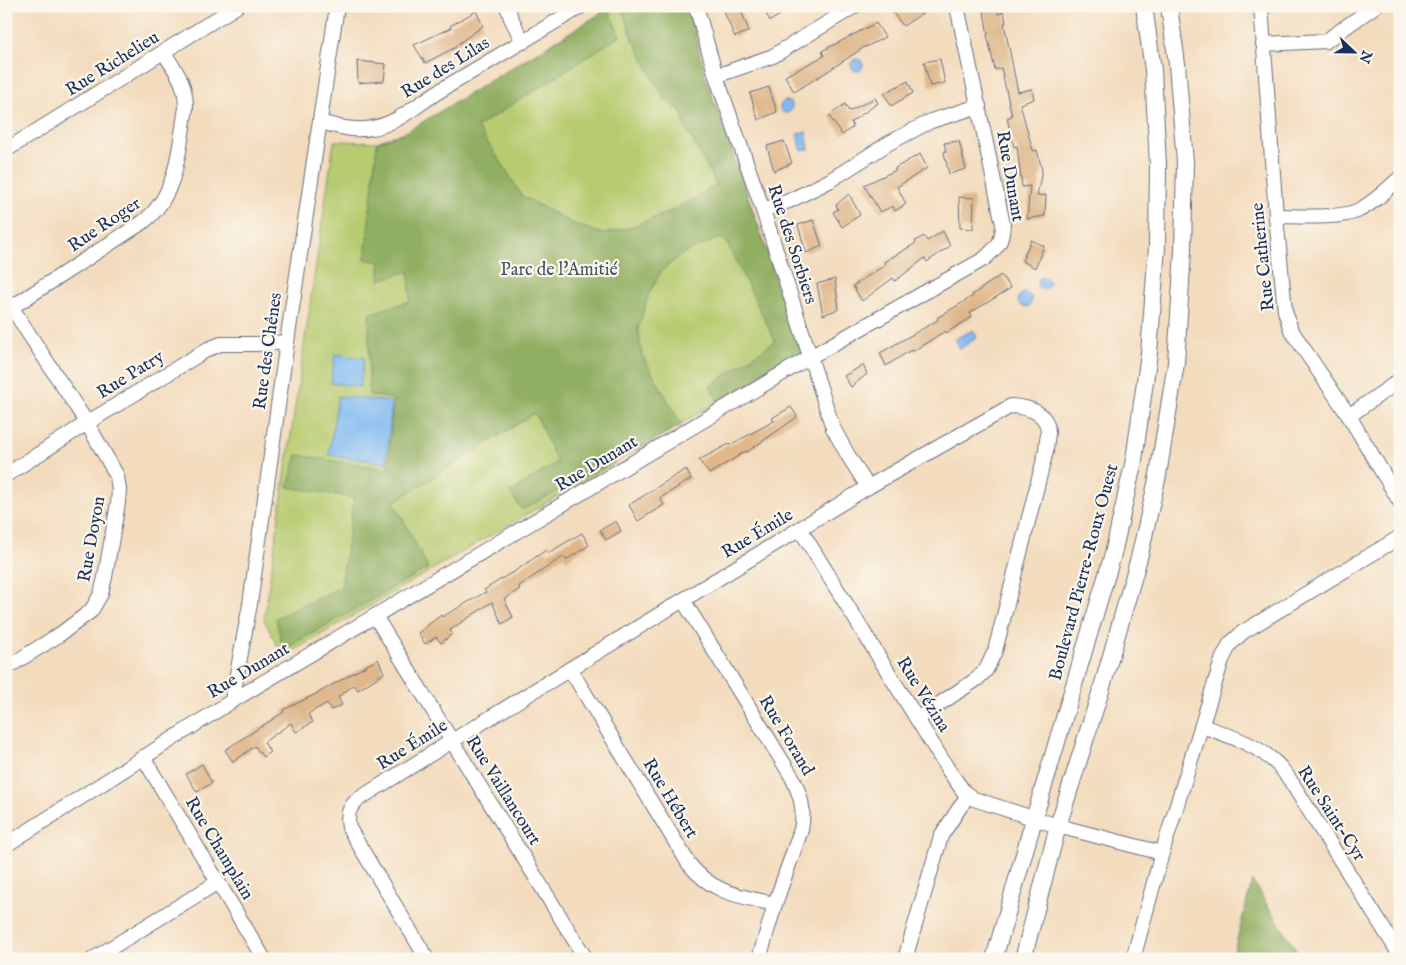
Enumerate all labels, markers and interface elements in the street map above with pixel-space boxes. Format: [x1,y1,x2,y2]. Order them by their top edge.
street label: Rue Richelieu [62,26,164,102]
north arrow [1328,28,1378,78]
street label: Rue des Lilas [397,32,494,104]
text: N [1355,47,1376,65]
street label: Rue Dunant [990,129,1029,224]
street label: Rue des Sorbiers [761,182,822,307]
street label: Rue Roger [64,192,146,258]
street label: Rue Catherine [1246,201,1281,312]
park label: Parc de l'Amitié [500,259,618,282]
street label: Rue des Chênes [249,291,288,411]
street label: Rue Patry [93,346,169,405]
street label: Rue Dunant [551,431,642,498]
street label: Boulevard Pierre-Roux Ouest [1044,462,1124,683]
street label: Rue Doyon [74,494,111,584]
street label: Rue Émile [717,502,798,565]
street label: Rue Dunant [203,638,294,705]
street label: Rue Vézina [891,653,955,737]
street label: Rue Forand [753,691,819,780]
street label: Rue Émile [372,713,453,776]
street label: Rue Vaillancourt [460,732,546,850]
street label: Rue Hébert [637,755,703,843]
street label: Rue Saint-Cyr [1291,762,1370,866]
street label: Rue Champlain [179,793,259,905]

